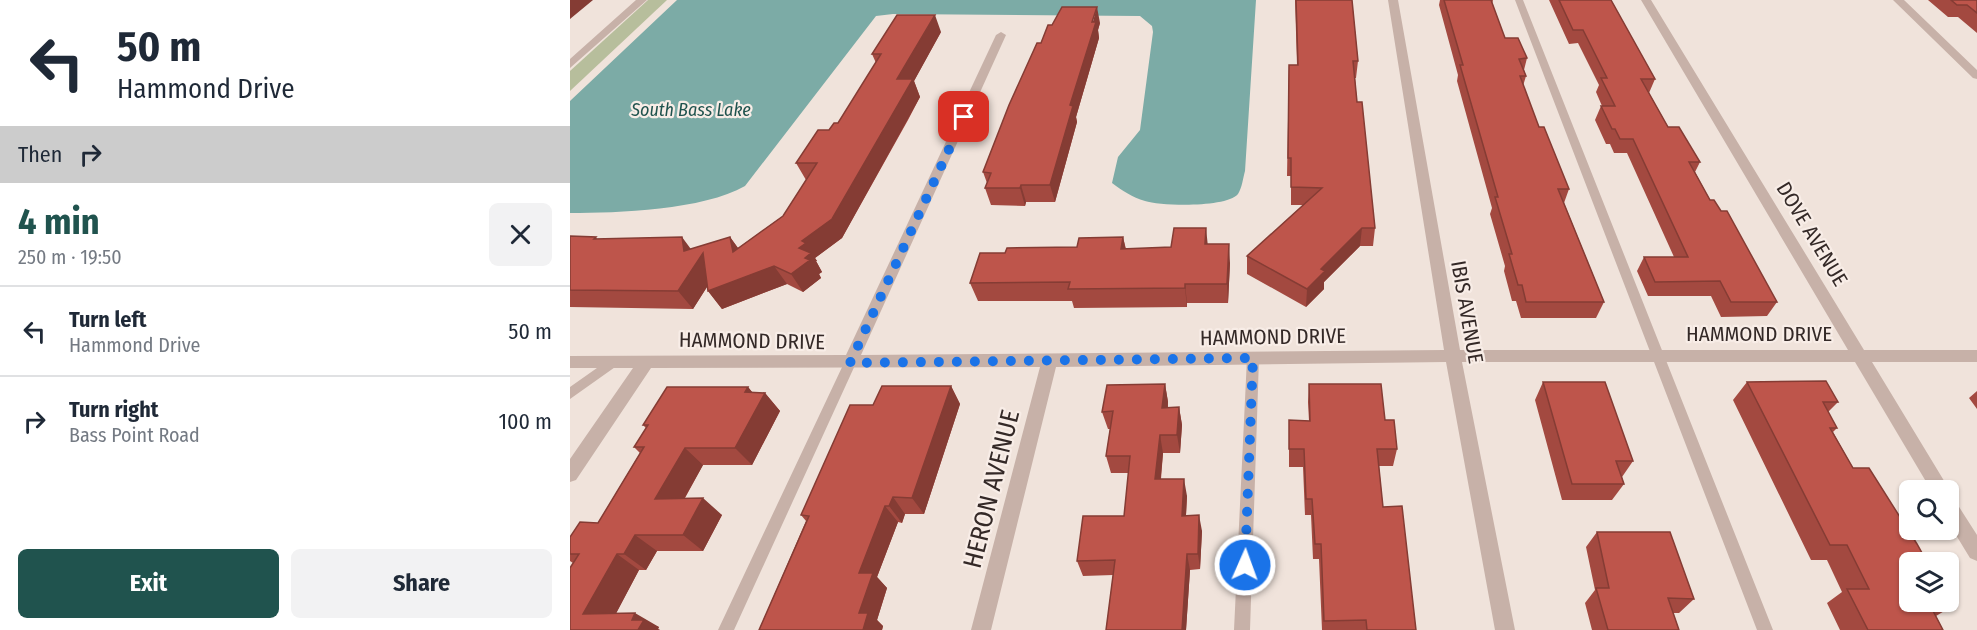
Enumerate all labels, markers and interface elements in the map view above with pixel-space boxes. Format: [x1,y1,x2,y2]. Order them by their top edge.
text: 50 m [117,22,201,72]
icon: left [18,24,96,102]
text: Hammond Drive [117,73,295,105]
pin [938,91,989,142]
water label: South Bass Lake [630,99,751,121]
icon: arrive [947,100,980,133]
icon: right [74,138,107,171]
text: Then [18,141,62,168]
street label: DOVE AVENUE [1771,177,1853,291]
text: 4 min [18,200,100,244]
button: close [489,203,552,266]
text: 250 m · 19:50 [18,245,122,269]
street label: IBIS AVENUE [1445,258,1489,366]
text: Turn left [69,306,147,333]
icon: left [18,315,51,348]
text: 50 m [508,318,552,345]
street label: HAMMOND DRIVE [1686,321,1832,347]
street label: HAMMOND DRIVE [1200,323,1346,351]
street label: HAMMOND DRIVE [679,327,825,355]
text: Hammond Drive [69,333,201,357]
text: Turn right [69,396,158,423]
icon: right [18,405,51,438]
street label: HERON AVENUE [957,407,1026,572]
text: 100 m [498,408,552,435]
text: Bass Point Road [69,423,200,447]
map controls [1899,480,1959,612]
button: search [1899,480,1959,540]
position arrow [1213,533,1277,597]
button: Exit [18,549,279,618]
button: Share [291,549,552,618]
button: layers [1899,552,1959,612]

